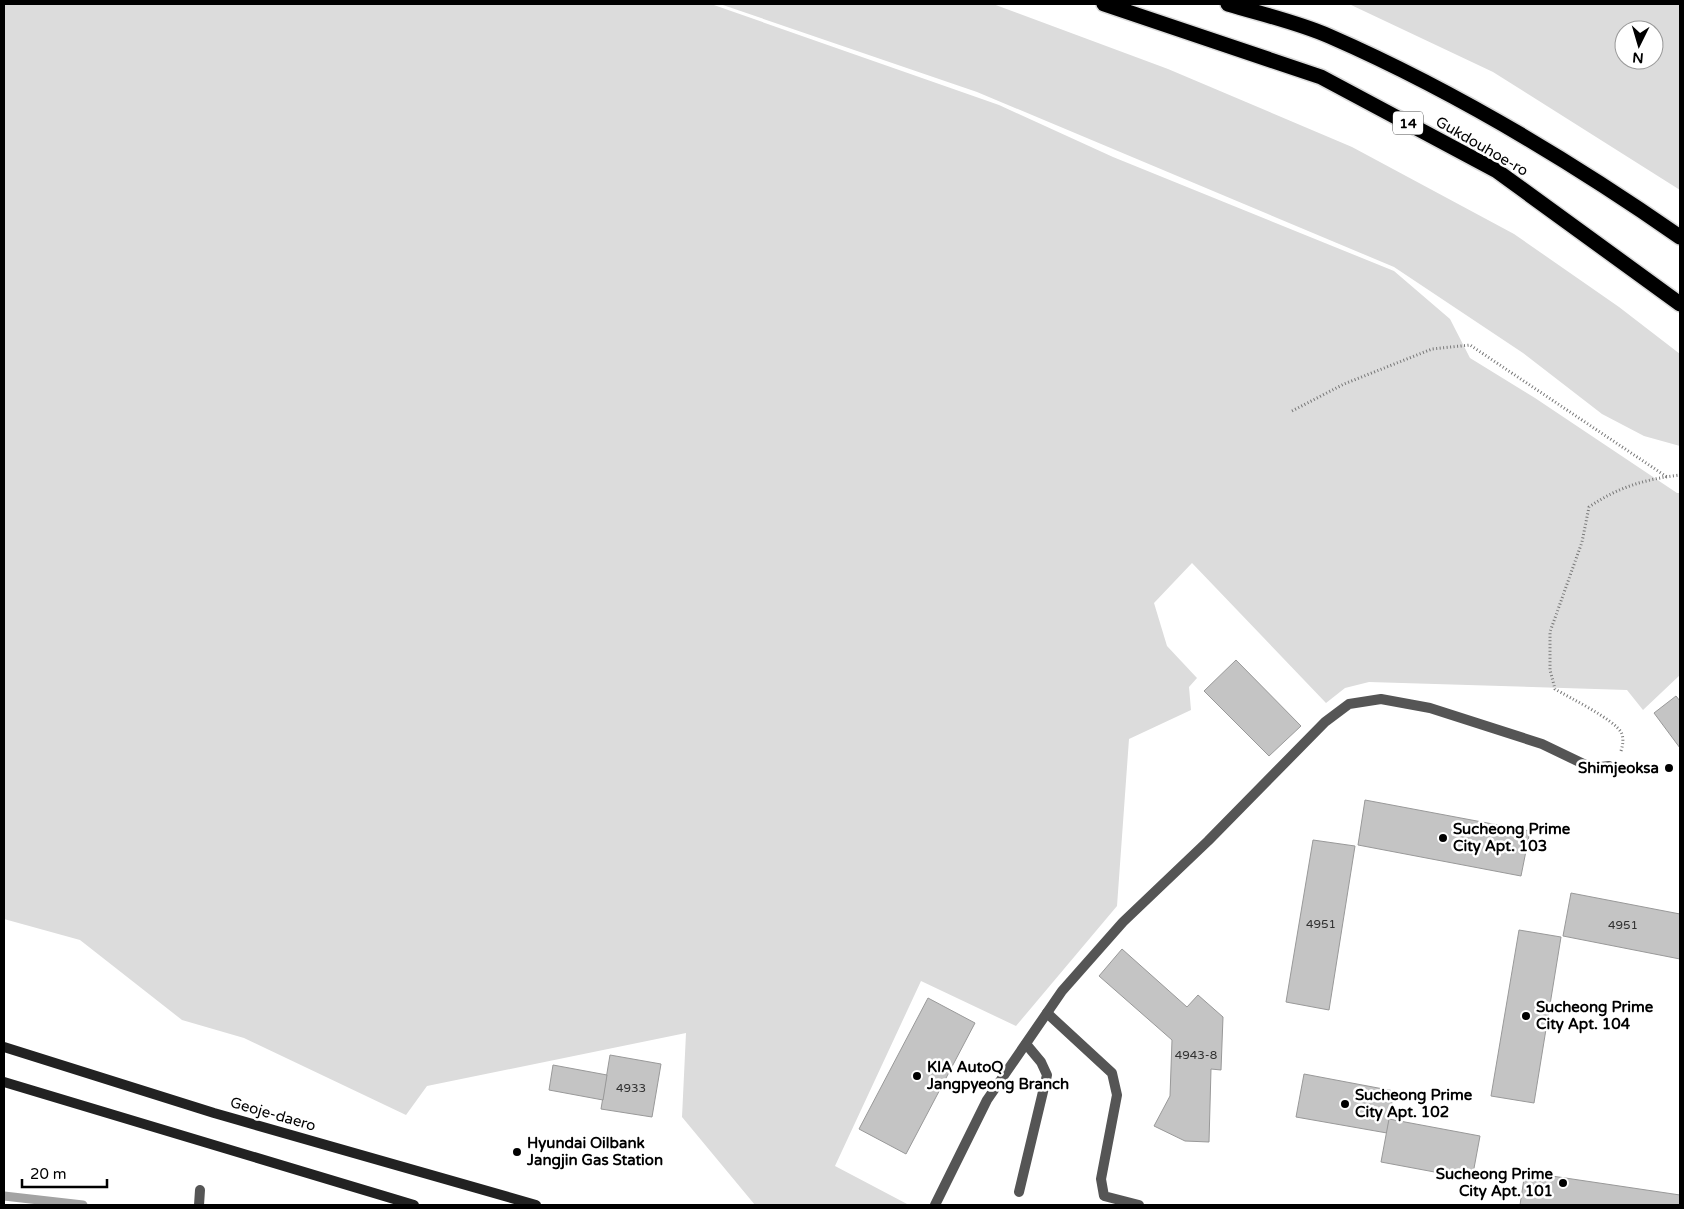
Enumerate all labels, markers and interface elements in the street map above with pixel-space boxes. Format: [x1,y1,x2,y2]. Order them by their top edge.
north arrow [1614,20,1664,70]
text: N [1632,48,1644,66]
road number: 14 [1393,112,1423,134]
street label: Gukdouhoe-ro [1433,112,1531,180]
place label: Shimjeoksa [1578,759,1659,778]
marker: Shimjeoksa [1663,762,1675,774]
place label: Sucheong Prime City Apt. 103 [1453,820,1571,856]
marker: Sucheong Prime City Apt. 103 [1437,832,1449,844]
house number: 4951 [1306,917,1336,931]
house number: 4951 [1608,918,1638,932]
place label: Sucheong Prime City Apt. 104 [1536,998,1654,1034]
marker: Sucheong Prime City Apt. 104 [1520,1010,1532,1022]
house number: 4943-8 [1175,1048,1217,1062]
place label: KIA AutoQ Jangpyeong Branch [926,1058,1069,1094]
marker: KIA AutoQ Jangpyeong Branch [911,1070,923,1082]
house number: 4933 [616,1081,646,1095]
place label: Sucheong Prime City Apt. 102 [1355,1086,1473,1122]
street label: Geoje-daero [228,1093,318,1135]
marker: Sucheong Prime City Apt. 102 [1339,1098,1351,1110]
place label: Hyundai Oilbank Jangjin Gas Station [526,1134,663,1170]
marker: Hyundai Oilbank Jangjin Gas Station [511,1146,523,1158]
scale bar [22,1156,108,1188]
text: 20 m [30,1165,67,1183]
place label: Sucheong Prime City Apt. 101 [1436,1165,1554,1201]
marker: Sucheong Prime City Apt. 101 [1557,1177,1569,1189]

